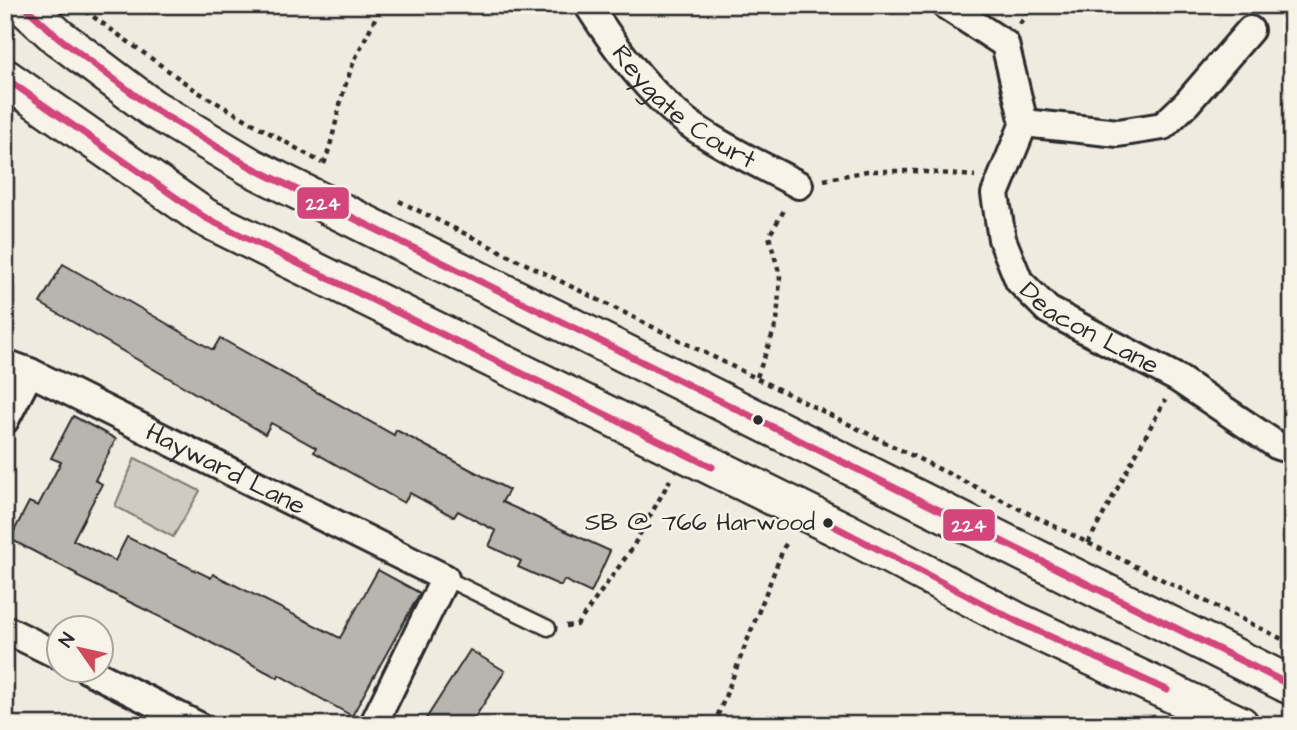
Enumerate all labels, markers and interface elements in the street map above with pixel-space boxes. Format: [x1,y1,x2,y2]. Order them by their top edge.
street label: Reygate Court [603,37,763,178]
line badge: 224 [296,186,350,220]
text: 224 [305,191,340,218]
street label: Deacon Lane [1011,273,1165,383]
unlabelled marker [751,413,765,427]
street label: Hayward Lane [140,414,312,524]
place label: SB @ 766 Harwood [585,506,815,540]
line badge: 224 [942,508,996,542]
text: 224 [951,513,986,540]
marker: SB @ 766 Harwood [821,516,835,530]
north arrow [46,614,116,684]
text: N [53,628,82,653]

